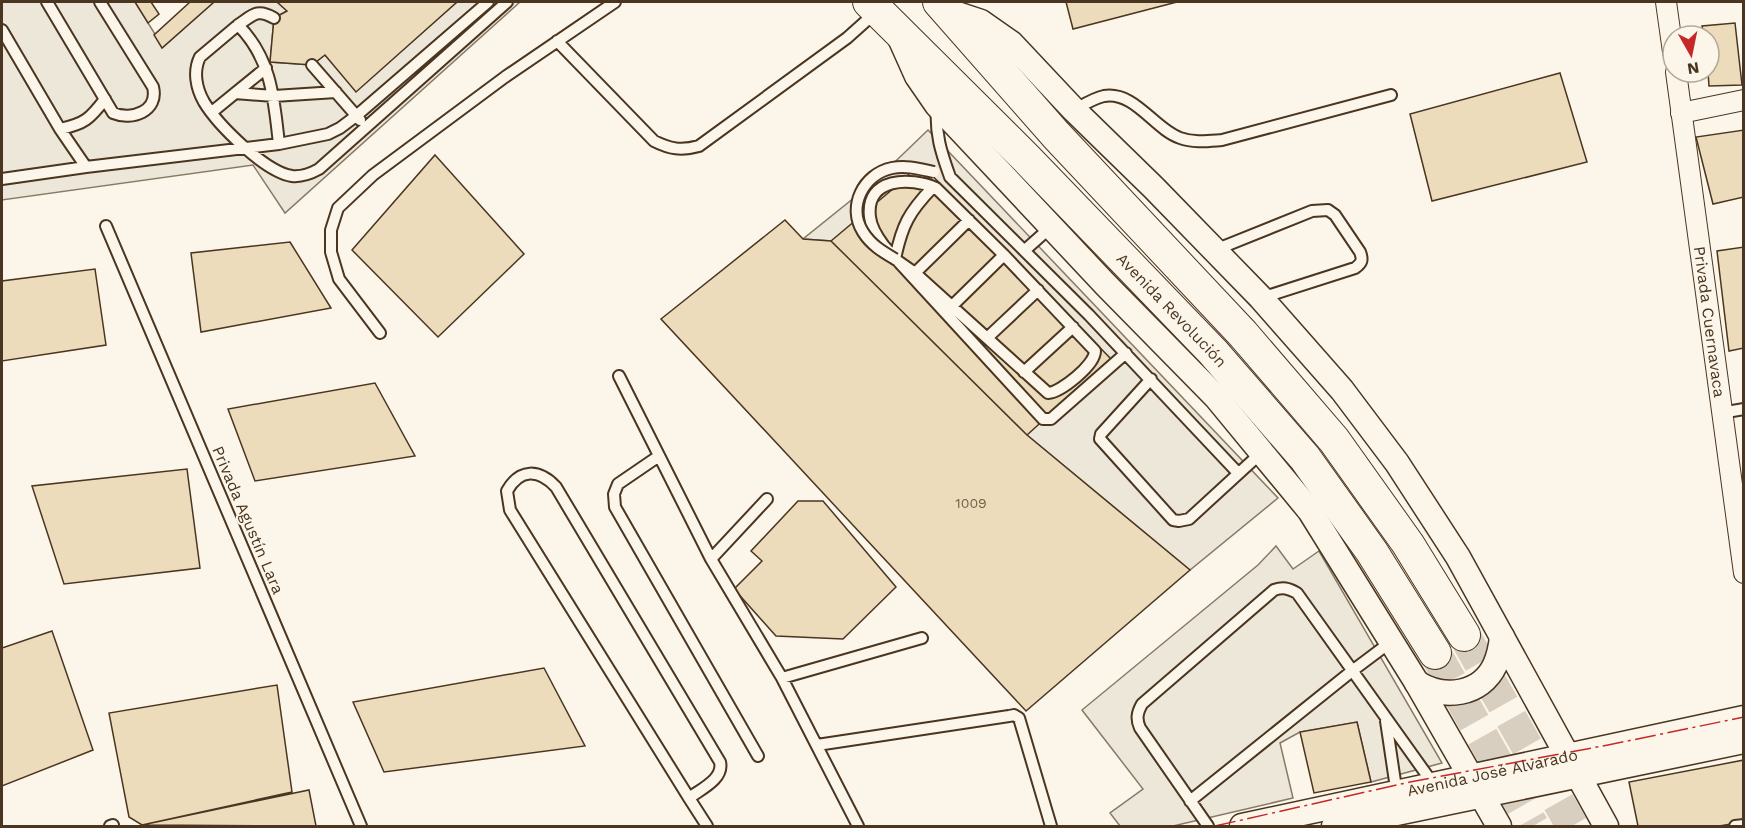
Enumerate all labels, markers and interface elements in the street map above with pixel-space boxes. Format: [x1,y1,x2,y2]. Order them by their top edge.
north arrow [1661,24,1721,84]
text: N [1686,58,1701,79]
street label: Privada Cuernavaca [1690,245,1730,399]
street label: Avenida Revolución [1113,249,1231,371]
street label: Privada Agustín Lara [208,443,288,597]
house number: 1009 [955,495,987,511]
street label: Avenida José Alvarado [1405,745,1579,800]

